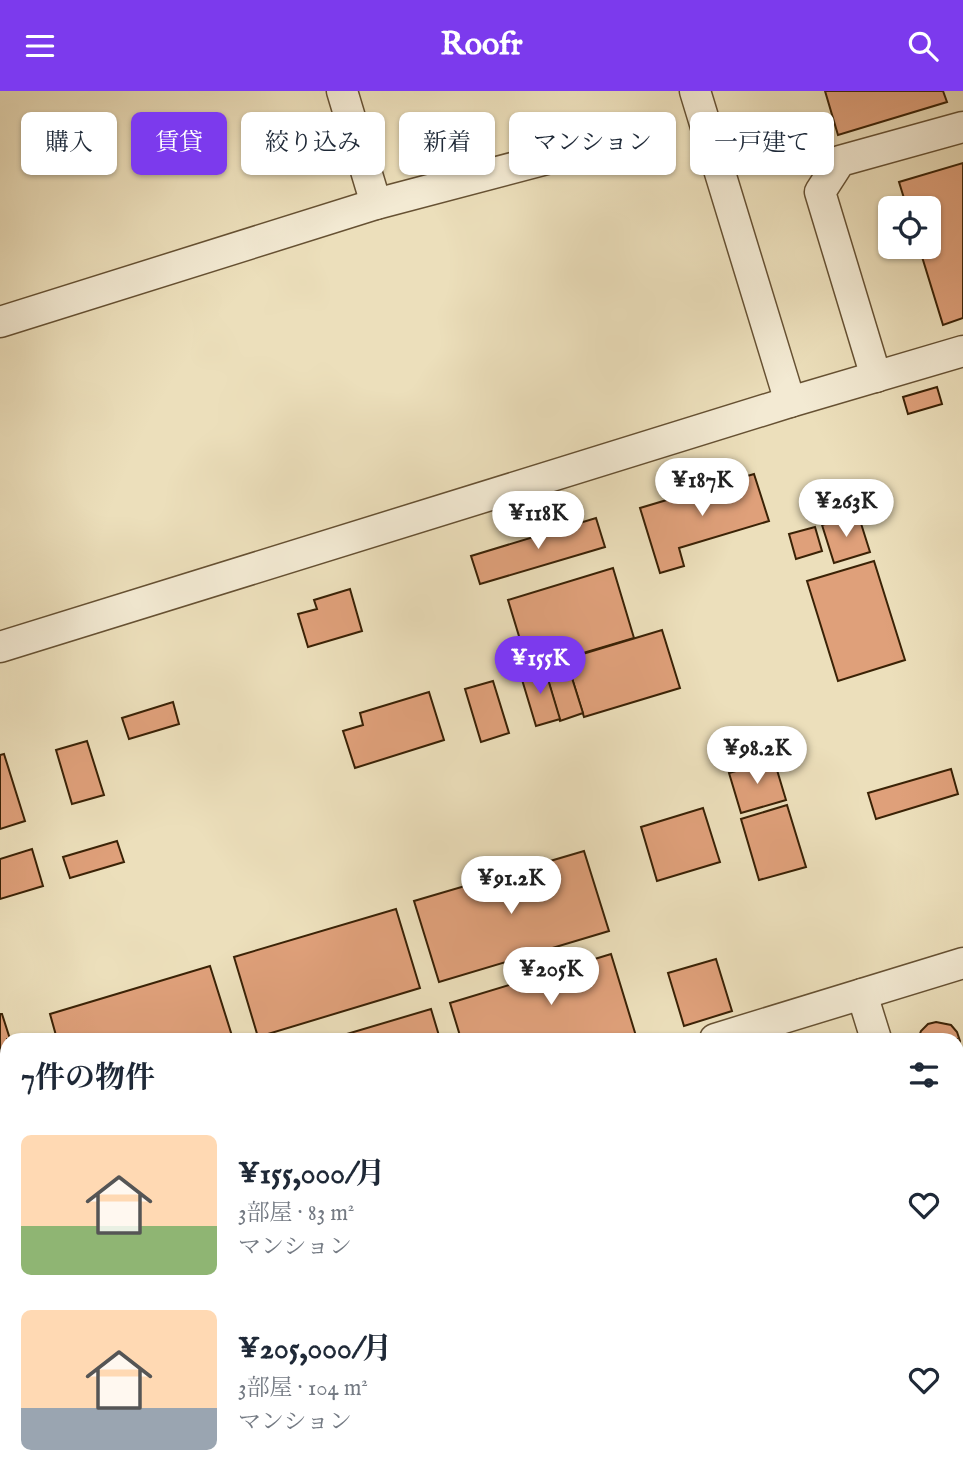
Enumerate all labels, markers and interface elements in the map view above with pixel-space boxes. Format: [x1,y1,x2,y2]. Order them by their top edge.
text: Roofr [441,25,522,66]
icon: menu [21,27,59,65]
icon: search [904,27,942,65]
chip: 購入 [21,112,117,175]
chip: 賃貸 [131,112,227,175]
chip: 絞り込み [241,112,385,175]
chip: 新着 [399,112,495,175]
chip: マンション [509,112,676,175]
chip: 一戸建て [690,112,834,175]
map controls [878,196,941,259]
button: locate [878,196,941,259]
pin: ¥187K [653,459,751,518]
text: ¥187K [671,466,733,495]
pin: ¥263K [797,479,895,539]
text: ¥263K [815,487,877,516]
pin: ¥118K [489,491,587,551]
text: ¥118K [508,499,568,528]
pin: ¥155K [491,637,589,696]
text: ¥155K [511,644,569,673]
pin: ¥98.2K [700,727,814,786]
text: ¥98.2K [723,734,791,763]
pin: ¥91.2K [454,857,568,916]
text: ¥91.2K [477,864,545,893]
pin: ¥205K [502,947,600,1007]
text: ¥205K [519,955,583,984]
icon: filters [905,1056,943,1094]
text: 7件の物件 [21,1060,155,1098]
text: ¥155,000/月 [238,1156,385,1194]
icon: home [77,1163,161,1247]
icon: heart [905,1186,943,1224]
text: 3部屋 · 83 m² [238,1199,355,1228]
text: マンション [238,1233,352,1262]
text: ¥205,000/月 [238,1331,392,1369]
icon: home [77,1338,161,1422]
icon: heart [905,1361,943,1399]
text: 3部屋 · 104 m² [238,1374,368,1403]
text: マンション [238,1408,352,1437]

